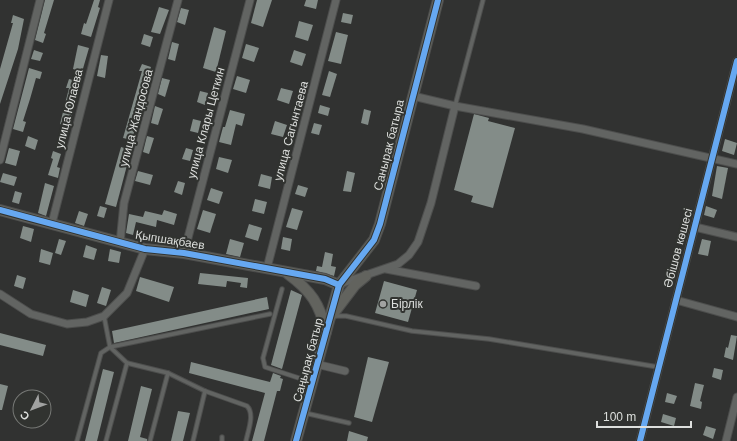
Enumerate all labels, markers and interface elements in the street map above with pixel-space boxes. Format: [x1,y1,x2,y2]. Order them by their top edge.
street label: улица Клары Цеткин [184,66,228,180]
street label: улица Жандосова [116,67,156,168]
street label: улица Юлаева [52,68,86,150]
street label: улица Сагынтаева [271,79,311,183]
street label: Санырак батыра [371,98,407,192]
street label: Әбішов көшесі [661,207,695,289]
street label: Қыпшақбаев [134,228,206,252]
place label: Бірлік [391,297,423,311]
marker: Бірлік [378,299,388,309]
street label: Саңырақ батыр [290,316,326,404]
north arrow [12,389,52,429]
scale bar [597,403,691,429]
text: С [17,409,32,423]
text: 100 m [603,410,636,424]

